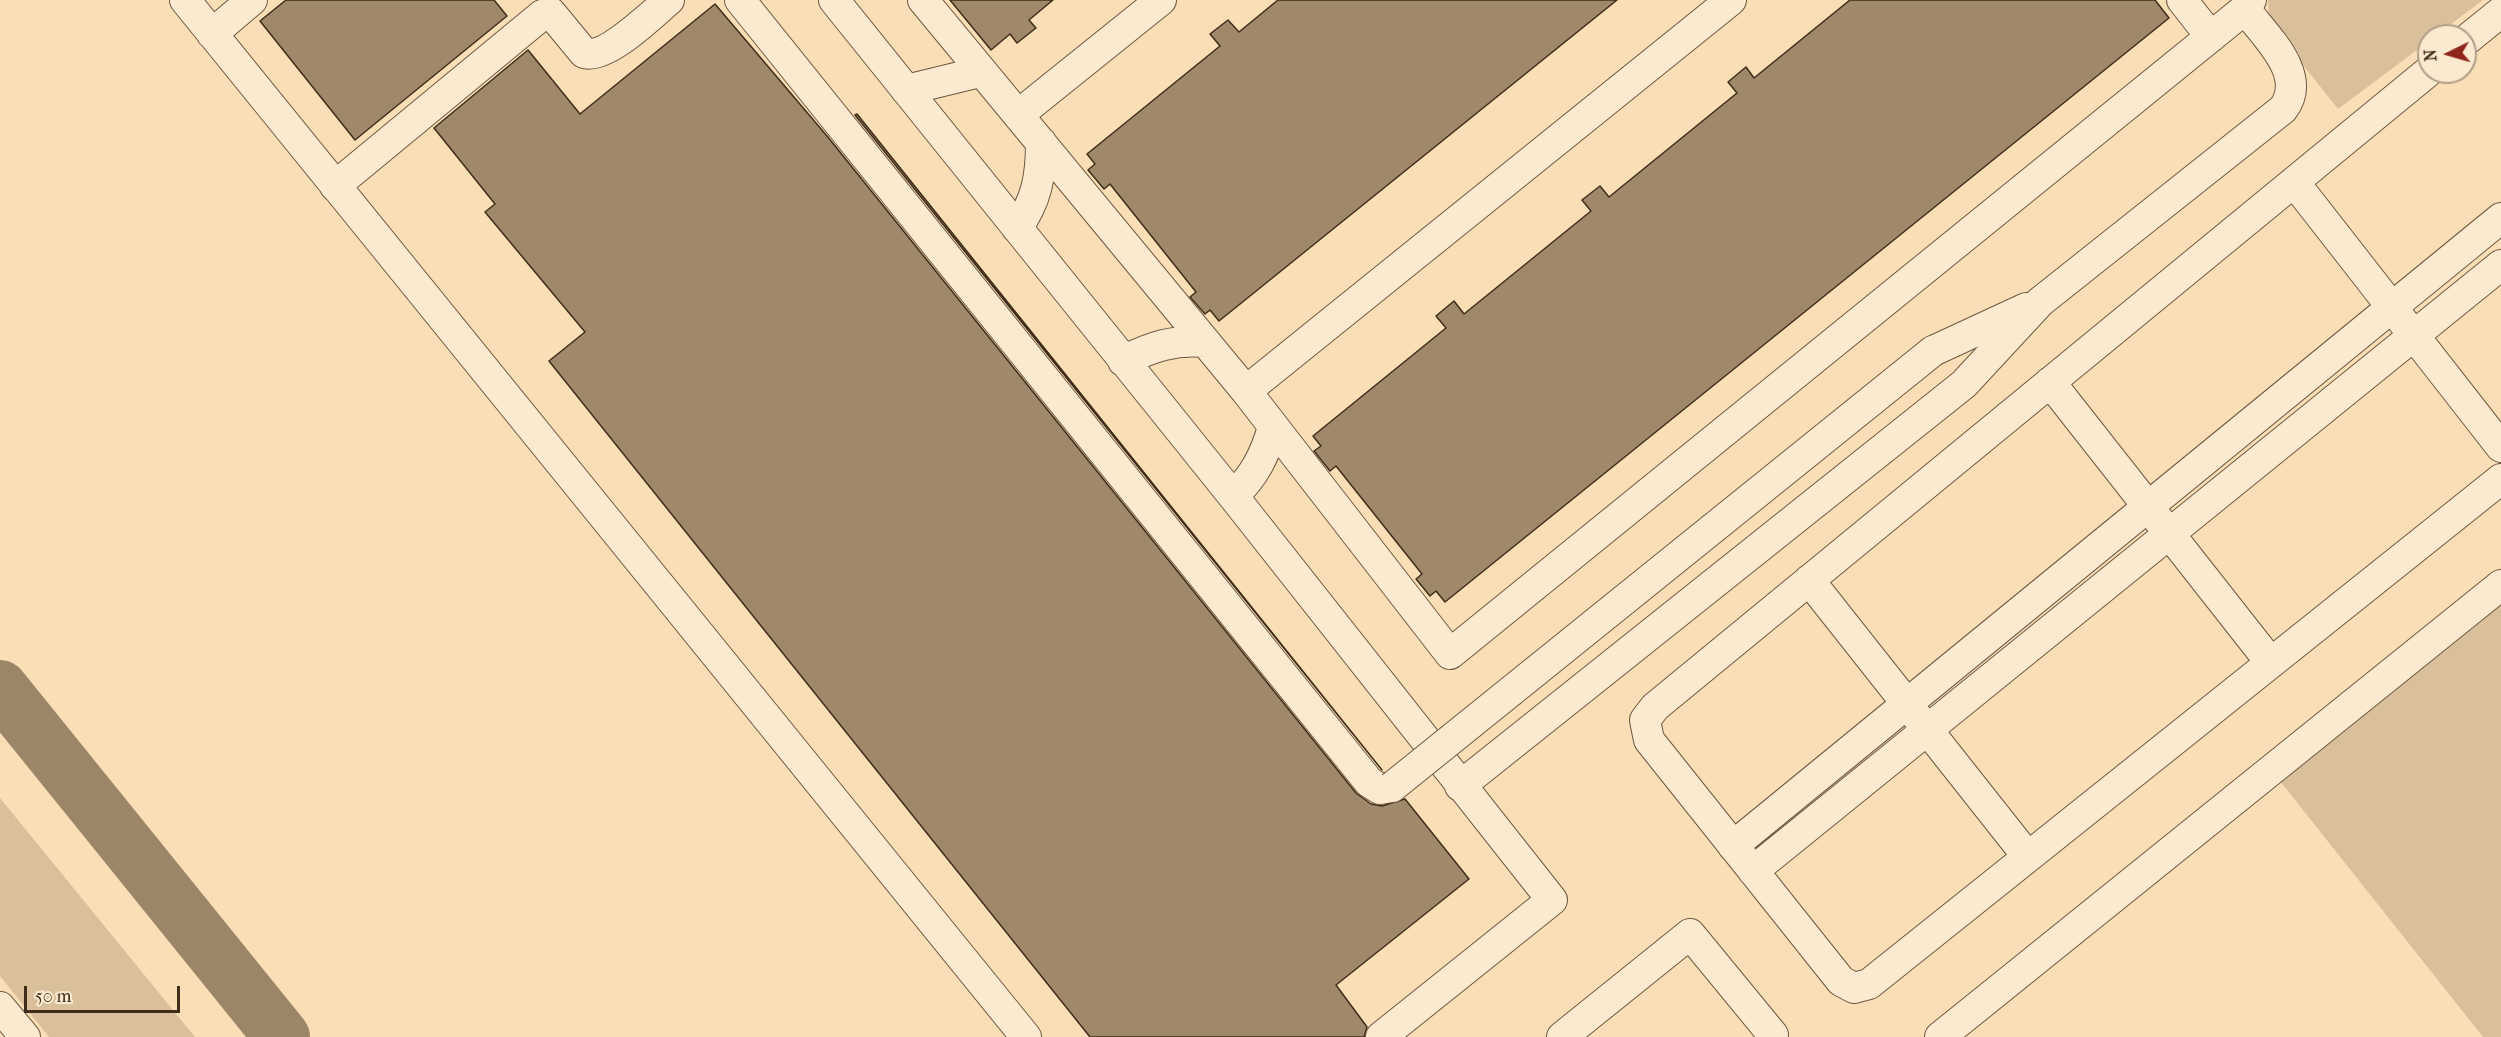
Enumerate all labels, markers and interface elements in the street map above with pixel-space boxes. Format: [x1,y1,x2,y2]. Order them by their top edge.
north arrow [2417,24,2477,84]
text: N [2421,49,2441,62]
scale bar [27,974,183,1012]
text: 50 m [35,986,71,1007]

